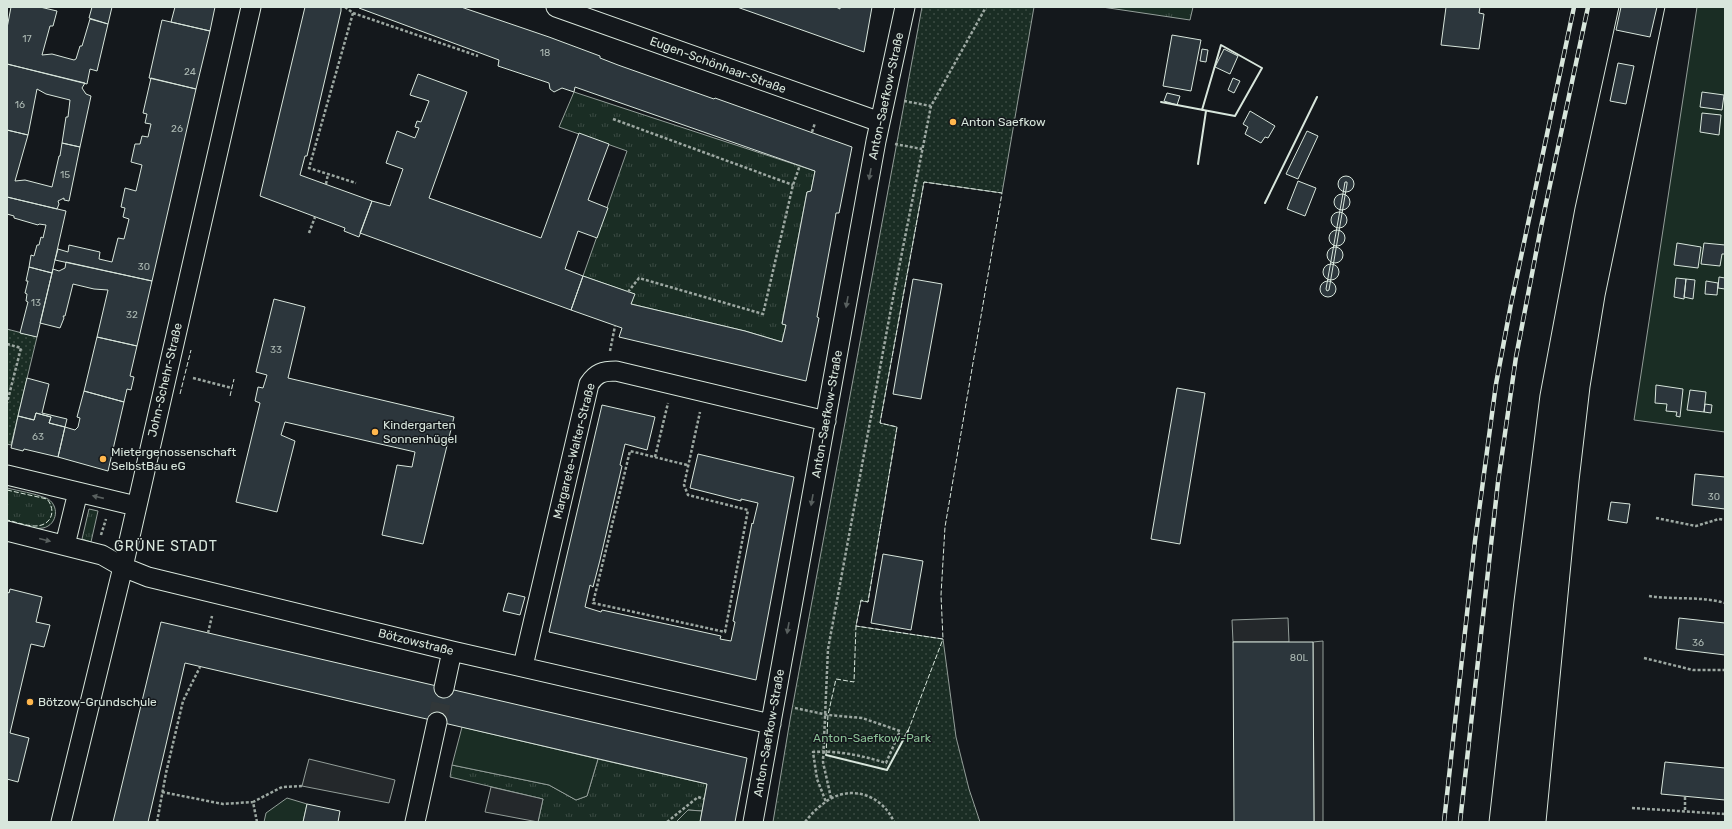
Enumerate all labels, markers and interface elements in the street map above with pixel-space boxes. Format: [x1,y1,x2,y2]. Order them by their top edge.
street label: Anton-Saefkow-Straße [866,31,906,161]
house number: 17 [22,33,32,45]
street label: Eugen-Schönhaar-Straße [648,34,788,96]
house number: 18 [540,47,550,59]
house number: 24 [184,66,196,78]
house number: 16 [15,99,25,111]
place label: Anton Saefkow [961,115,1046,129]
marker: Anton Saefkow [948,117,958,127]
house number: 26 [171,123,183,135]
one-way arrow [867,167,873,180]
house number: 15 [60,169,70,181]
house number: 30 [138,261,150,273]
one-way arrow [844,295,850,308]
house number: 13 [31,297,41,309]
house number: 32 [126,309,138,321]
street label: John-Schehr-Straße [145,321,185,438]
house number: 33 [270,344,282,356]
street label: Anton-Saefkow-Straße [809,349,845,479]
street label: Margarete-Walter-Straße [550,381,598,520]
place label: Kindergarten Sonnenhügel [383,418,457,446]
marker: Kindergarten Sonnenhügel [370,427,380,437]
house number: 63 [32,431,44,443]
place label: Mietergenossenschaft SelbstBau eG [111,445,236,473]
marker: Mietergenossenschaft SelbstBau eG [98,454,108,464]
house number: 30 [1708,491,1720,503]
one-way arrow [92,493,104,499]
one-way arrow [808,494,814,506]
one-way arrow [39,537,51,543]
district label: GRÜNE STADT [114,538,218,555]
one-way arrow [785,622,791,634]
street label: Bötzowstraße [377,626,456,658]
house number: 36 [1692,637,1704,649]
house number: 80L [1290,652,1309,664]
street label: Anton-Saefkow-Straße [751,668,787,798]
place label: Bötzow-Grundschule [38,695,157,709]
marker: Bötzow-Grundschule [25,697,35,707]
park label: Anton-Saefkow-Park [813,731,932,745]

